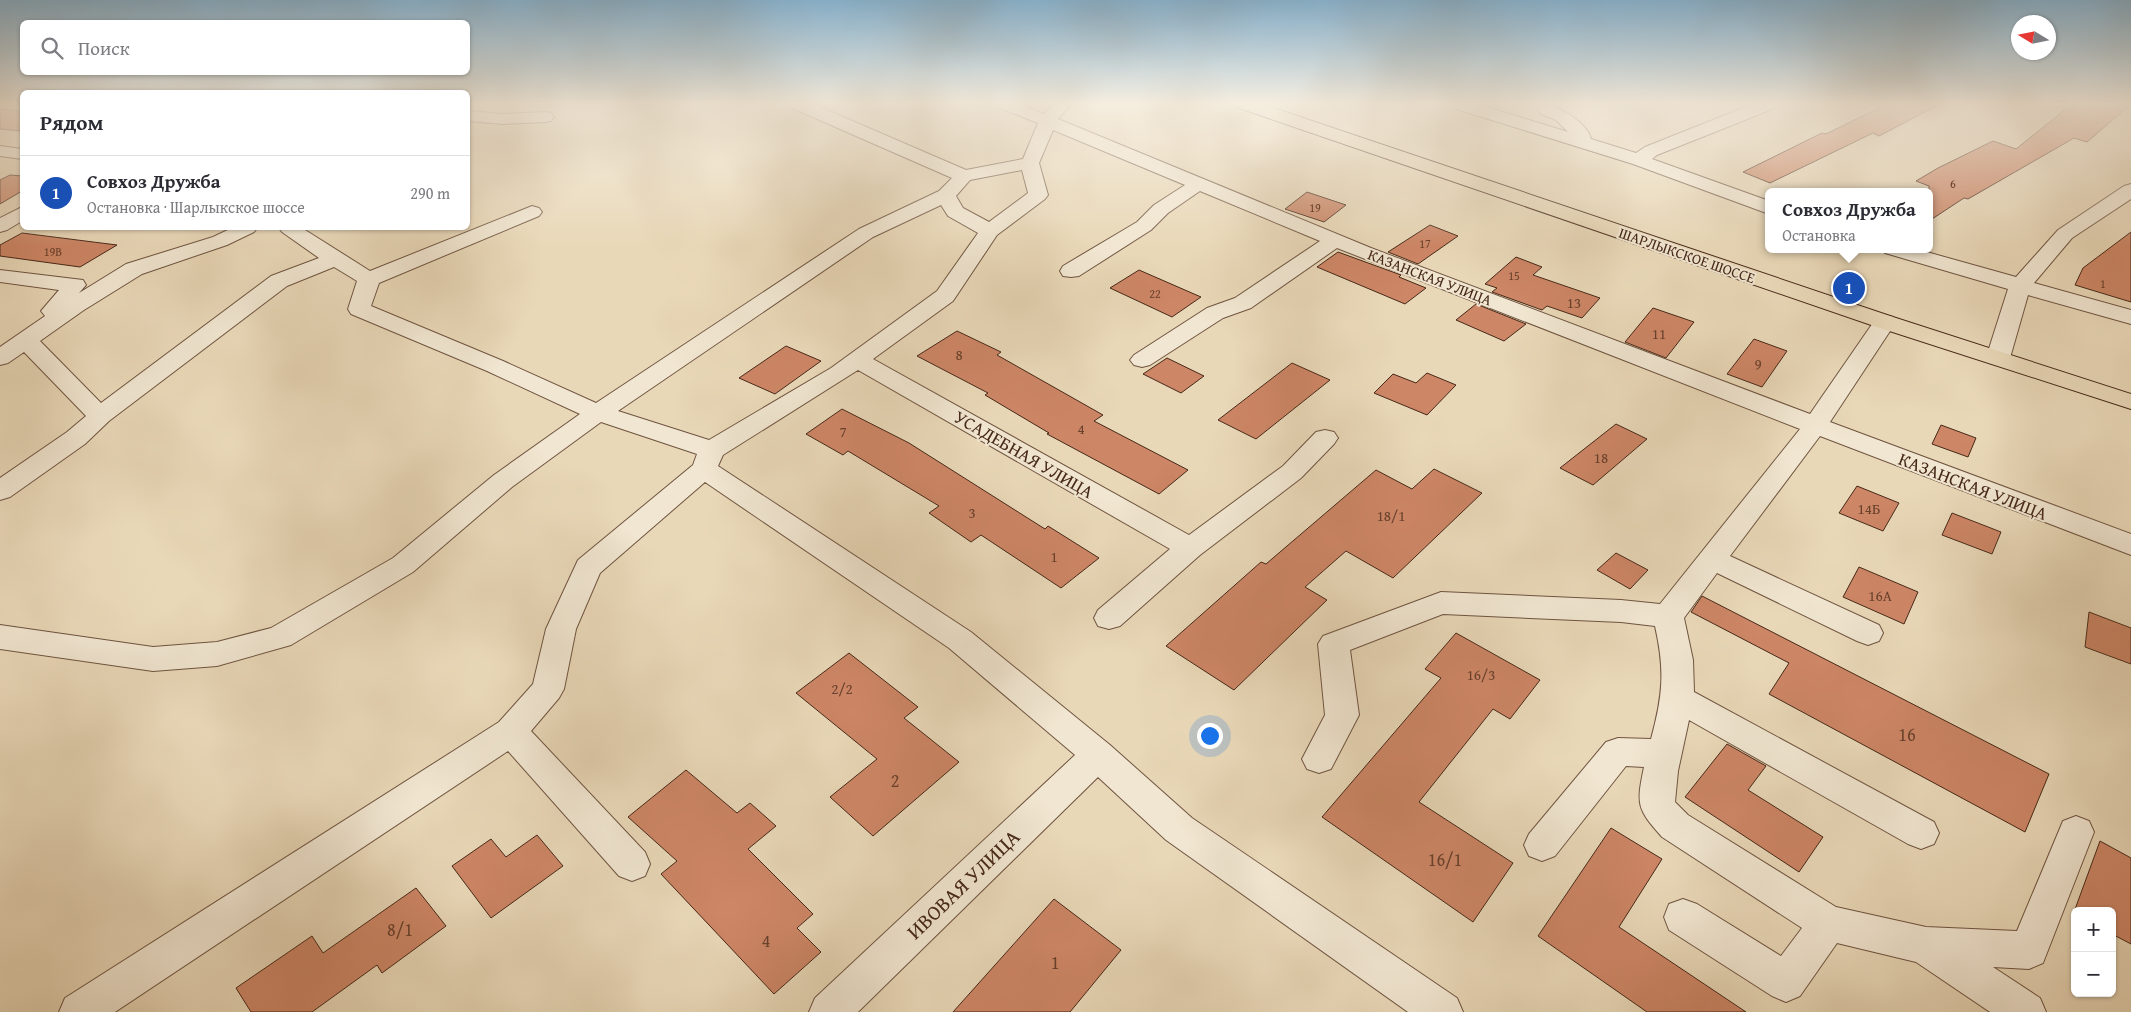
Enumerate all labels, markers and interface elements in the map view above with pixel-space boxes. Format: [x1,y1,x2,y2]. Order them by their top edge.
north arrow [2011,15,2056,60]
search box [20,20,470,75]
icon: search [38,34,66,62]
text: Поиск [78,34,130,62]
text: Рядом [40,107,103,138]
text: Совхоз Дружба [87,167,220,195]
house number: 6 [1950,175,1956,192]
text: 1 [52,181,60,205]
text: 290 m [410,181,450,205]
popup [1765,188,1933,253]
text: Остановка · Шарлыкское шоссе [87,195,305,219]
text: Совхоз Дружба [1782,195,1916,223]
house number: 19 [1309,199,1321,216]
street label: ШАРЛЫКСКОЕ ШОССЕ [1616,222,1758,288]
text: Остановка [1782,223,1856,247]
house number: 17 [1419,235,1431,252]
house number: 19В [44,243,62,260]
street label: КАЗАНСКАЯ УЛИЦА [1365,244,1495,310]
house number: 15 [1508,267,1520,284]
pin: 1 [1833,269,1865,307]
house number: 1 [2100,275,2106,292]
house number: 22 [1149,285,1161,302]
house number: 13 [1567,292,1581,313]
house number: 11 [1652,323,1666,344]
house number: 8 [955,344,963,365]
house number: 9 [1754,353,1762,374]
street label: УСАДЕБНАЯ УЛИЦА [949,403,1099,505]
house number: 4 [1077,418,1085,439]
house number: 7 [839,421,847,442]
street label: КАЗАНСКАЯ УЛИЦА [1895,445,2051,527]
house number: 18 [1594,447,1608,468]
house number: 14Б [1858,498,1880,519]
house number: 3 [968,502,976,523]
house number: 18/1 [1377,505,1405,526]
house number: 1 [1050,546,1058,567]
house number: 16А [1868,585,1892,606]
house number: 16/3 [1467,664,1495,685]
house number: 2/2 [831,678,853,699]
house number: 16 [1898,721,1916,748]
your location [1197,723,1223,749]
house number: 2 [891,767,899,794]
street label: ИВОВАЯ УЛИЦА [899,822,1027,946]
house number: 16/1 [1428,846,1462,873]
map controls [2071,907,2116,997]
button: + [2071,907,2116,952]
house number: 8/1 [387,916,413,943]
house number: 4 [762,927,770,954]
house number: 1 [1051,949,1059,976]
button: − [2071,952,2116,997]

